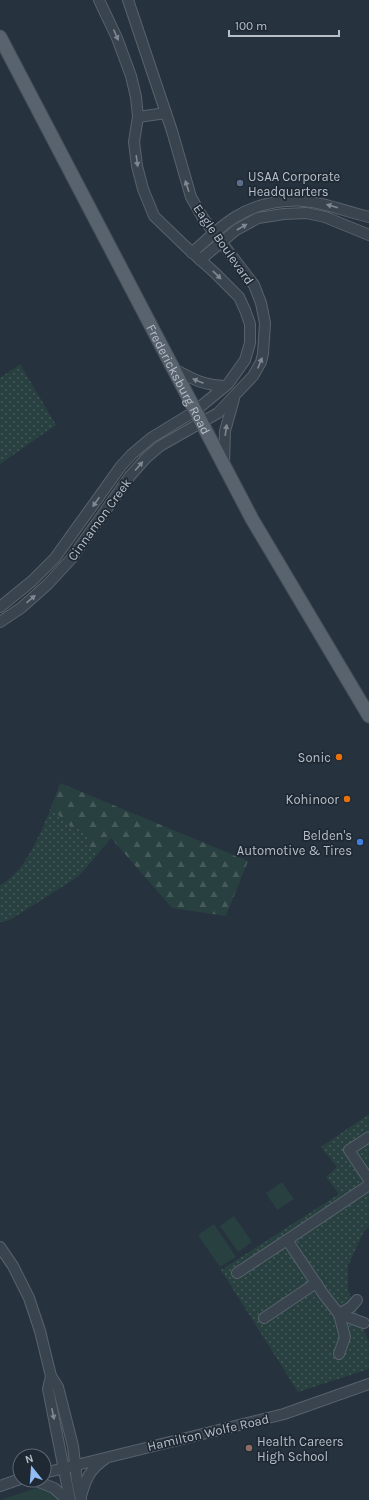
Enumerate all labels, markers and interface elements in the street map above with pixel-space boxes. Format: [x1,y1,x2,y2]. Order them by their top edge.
scale bar [229,12,339,38]
text: 100 m [235,19,267,33]
one-way arrow [113,29,119,41]
one-way arrow [134,155,140,167]
place label: USAA Corporate Headquarters [248,169,341,200]
marker: USAA Corporate Headquarters [235,178,245,188]
one-way arrow [184,180,190,192]
street label: Eagle Boulevard [190,201,257,287]
one-way arrow [325,203,337,209]
one-way arrow [236,224,248,231]
one-way arrow [212,270,222,280]
street label: Fredericksburg Road [143,322,213,437]
one-way arrow [257,356,263,368]
one-way arrow [192,378,204,384]
one-way arrow [223,424,229,436]
one-way arrow [134,461,143,470]
street label: Cinnamon Creek [64,475,134,563]
one-way arrow [92,496,100,507]
one-way arrow [26,594,37,603]
place label: Sonic [298,750,331,765]
marker: Sonic [334,752,344,762]
place label: Kohinoor [286,792,339,807]
marker: Kohinoor [342,794,352,804]
place label: Belden's Automotive & Tires [237,828,352,858]
marker: Belden's Automotive & Tires [355,837,365,847]
one-way arrow [51,1408,57,1420]
street label: Hamilton Wolfe Road [146,1411,270,1454]
place label: Health Careers High School [257,1434,344,1464]
marker: Health Careers High School [244,1443,254,1453]
north arrow [12,1448,52,1488]
text: N [24,1452,35,1466]

